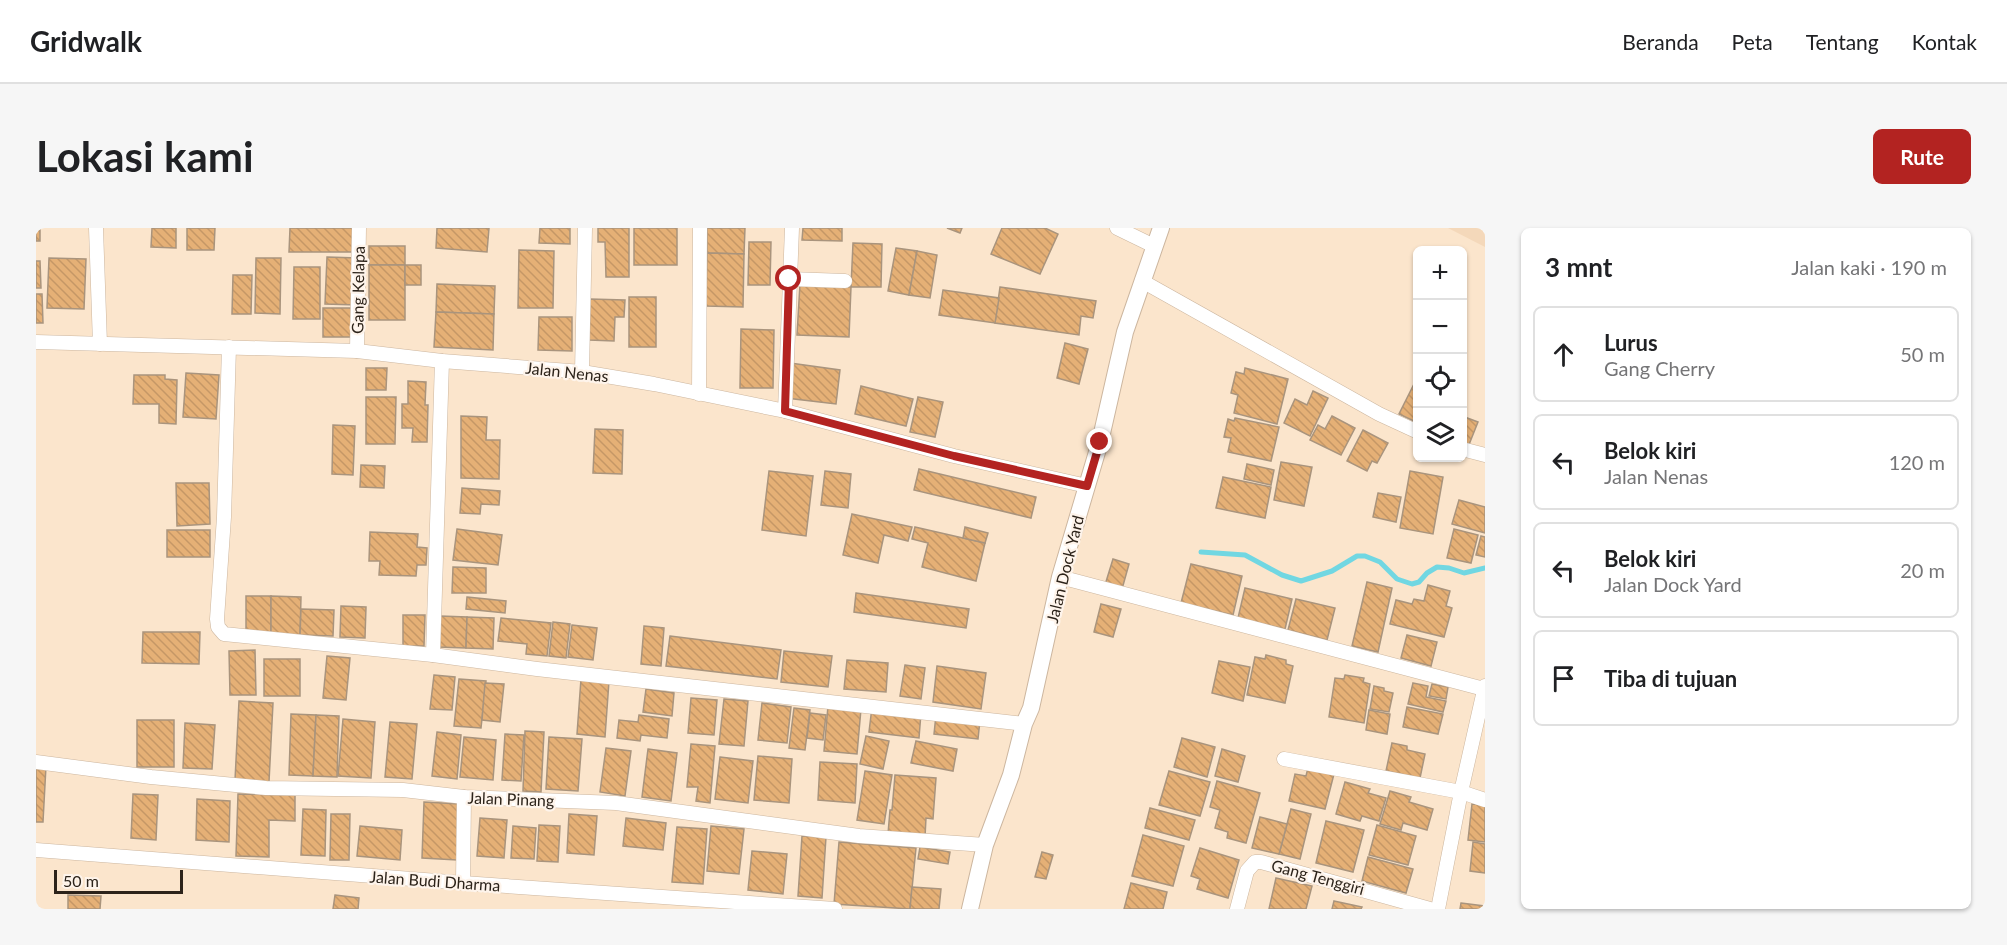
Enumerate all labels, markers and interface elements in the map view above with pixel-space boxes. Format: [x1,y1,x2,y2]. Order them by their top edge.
text: Gridwalk [30,24,142,58]
text: Beranda [1622,29,1699,54]
text: Peta [1732,29,1773,54]
text: Tentang [1806,29,1879,54]
text: Kontak [1912,29,1977,54]
button: Rute [1873,129,1971,184]
text: Lokasi kami [36,131,254,181]
street label: Gang Kelapa [347,246,368,334]
map controls [1413,246,1467,462]
button: + [1413,246,1467,300]
text: 3 mnt [1545,251,1612,283]
text: Jalan kaki · 190 m [1791,255,1947,279]
route start [775,265,801,291]
button: − [1413,300,1467,354]
text: Lurus [1604,329,1658,356]
icon: ahead [1547,338,1580,371]
text: 50 m [1900,342,1945,366]
button: locate [1413,354,1467,408]
text: Gang Cherry [1604,356,1715,380]
street label: Jalan Nenas [525,358,610,385]
button: layers [1413,408,1467,462]
route end [1086,428,1112,454]
text: Belok kiri [1604,437,1696,464]
icon: left [1547,446,1580,479]
text: 120 m [1889,450,1945,474]
text: Jalan Nenas [1604,464,1708,488]
street label: Jalan Dock Yard [1042,513,1087,625]
text: Belok kiri [1604,545,1696,572]
icon: left [1547,554,1580,587]
text: 20 m [1900,558,1945,582]
text: Jalan Dock Yard [1604,572,1742,596]
icon: arrive [1547,662,1580,695]
text: Tiba di tujuan [1604,665,1737,692]
street label: Jalan Pinang [467,787,555,810]
street label: Gang Tenggiri [1270,855,1367,898]
street label: Jalan Budi Dharma [369,866,501,895]
scale bar [54,867,183,894]
text: 50 m [63,871,99,890]

